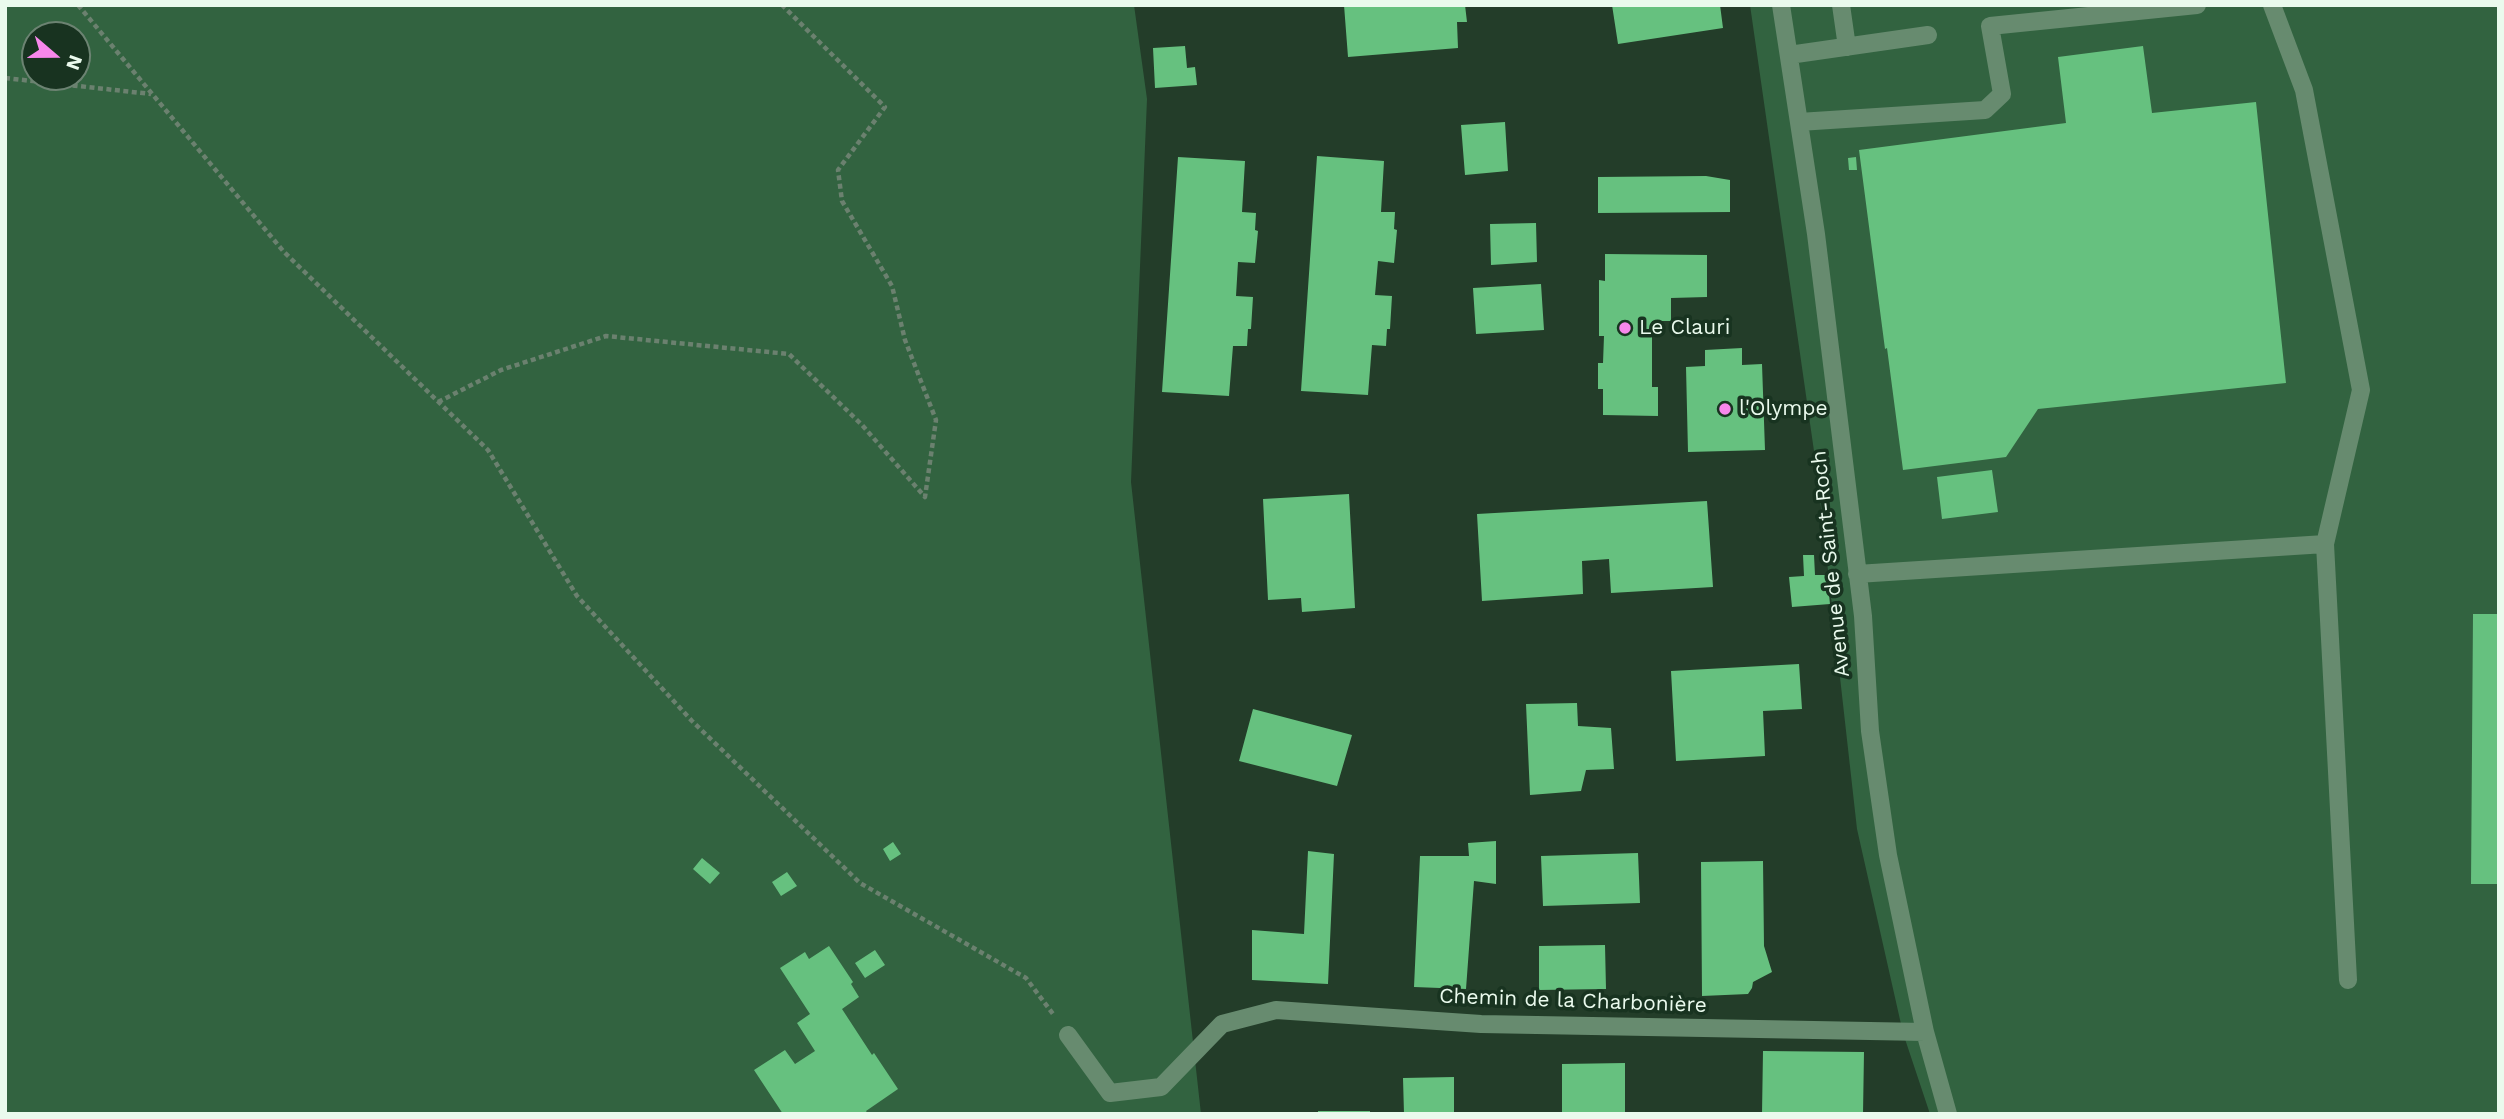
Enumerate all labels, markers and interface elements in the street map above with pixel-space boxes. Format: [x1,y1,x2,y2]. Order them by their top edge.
north arrow [21,21,91,91]
text: N [61,52,88,73]
place label: Le Clauri [1639,315,1730,341]
marker: Le Clauri [1617,320,1633,336]
place label: l'Olympe [1739,396,1828,422]
marker: l'Olympe [1717,401,1733,417]
street label: Avenue de Saint-Roch [1807,449,1855,679]
street label: Chemin de la Charbonière [1439,984,1707,1018]

